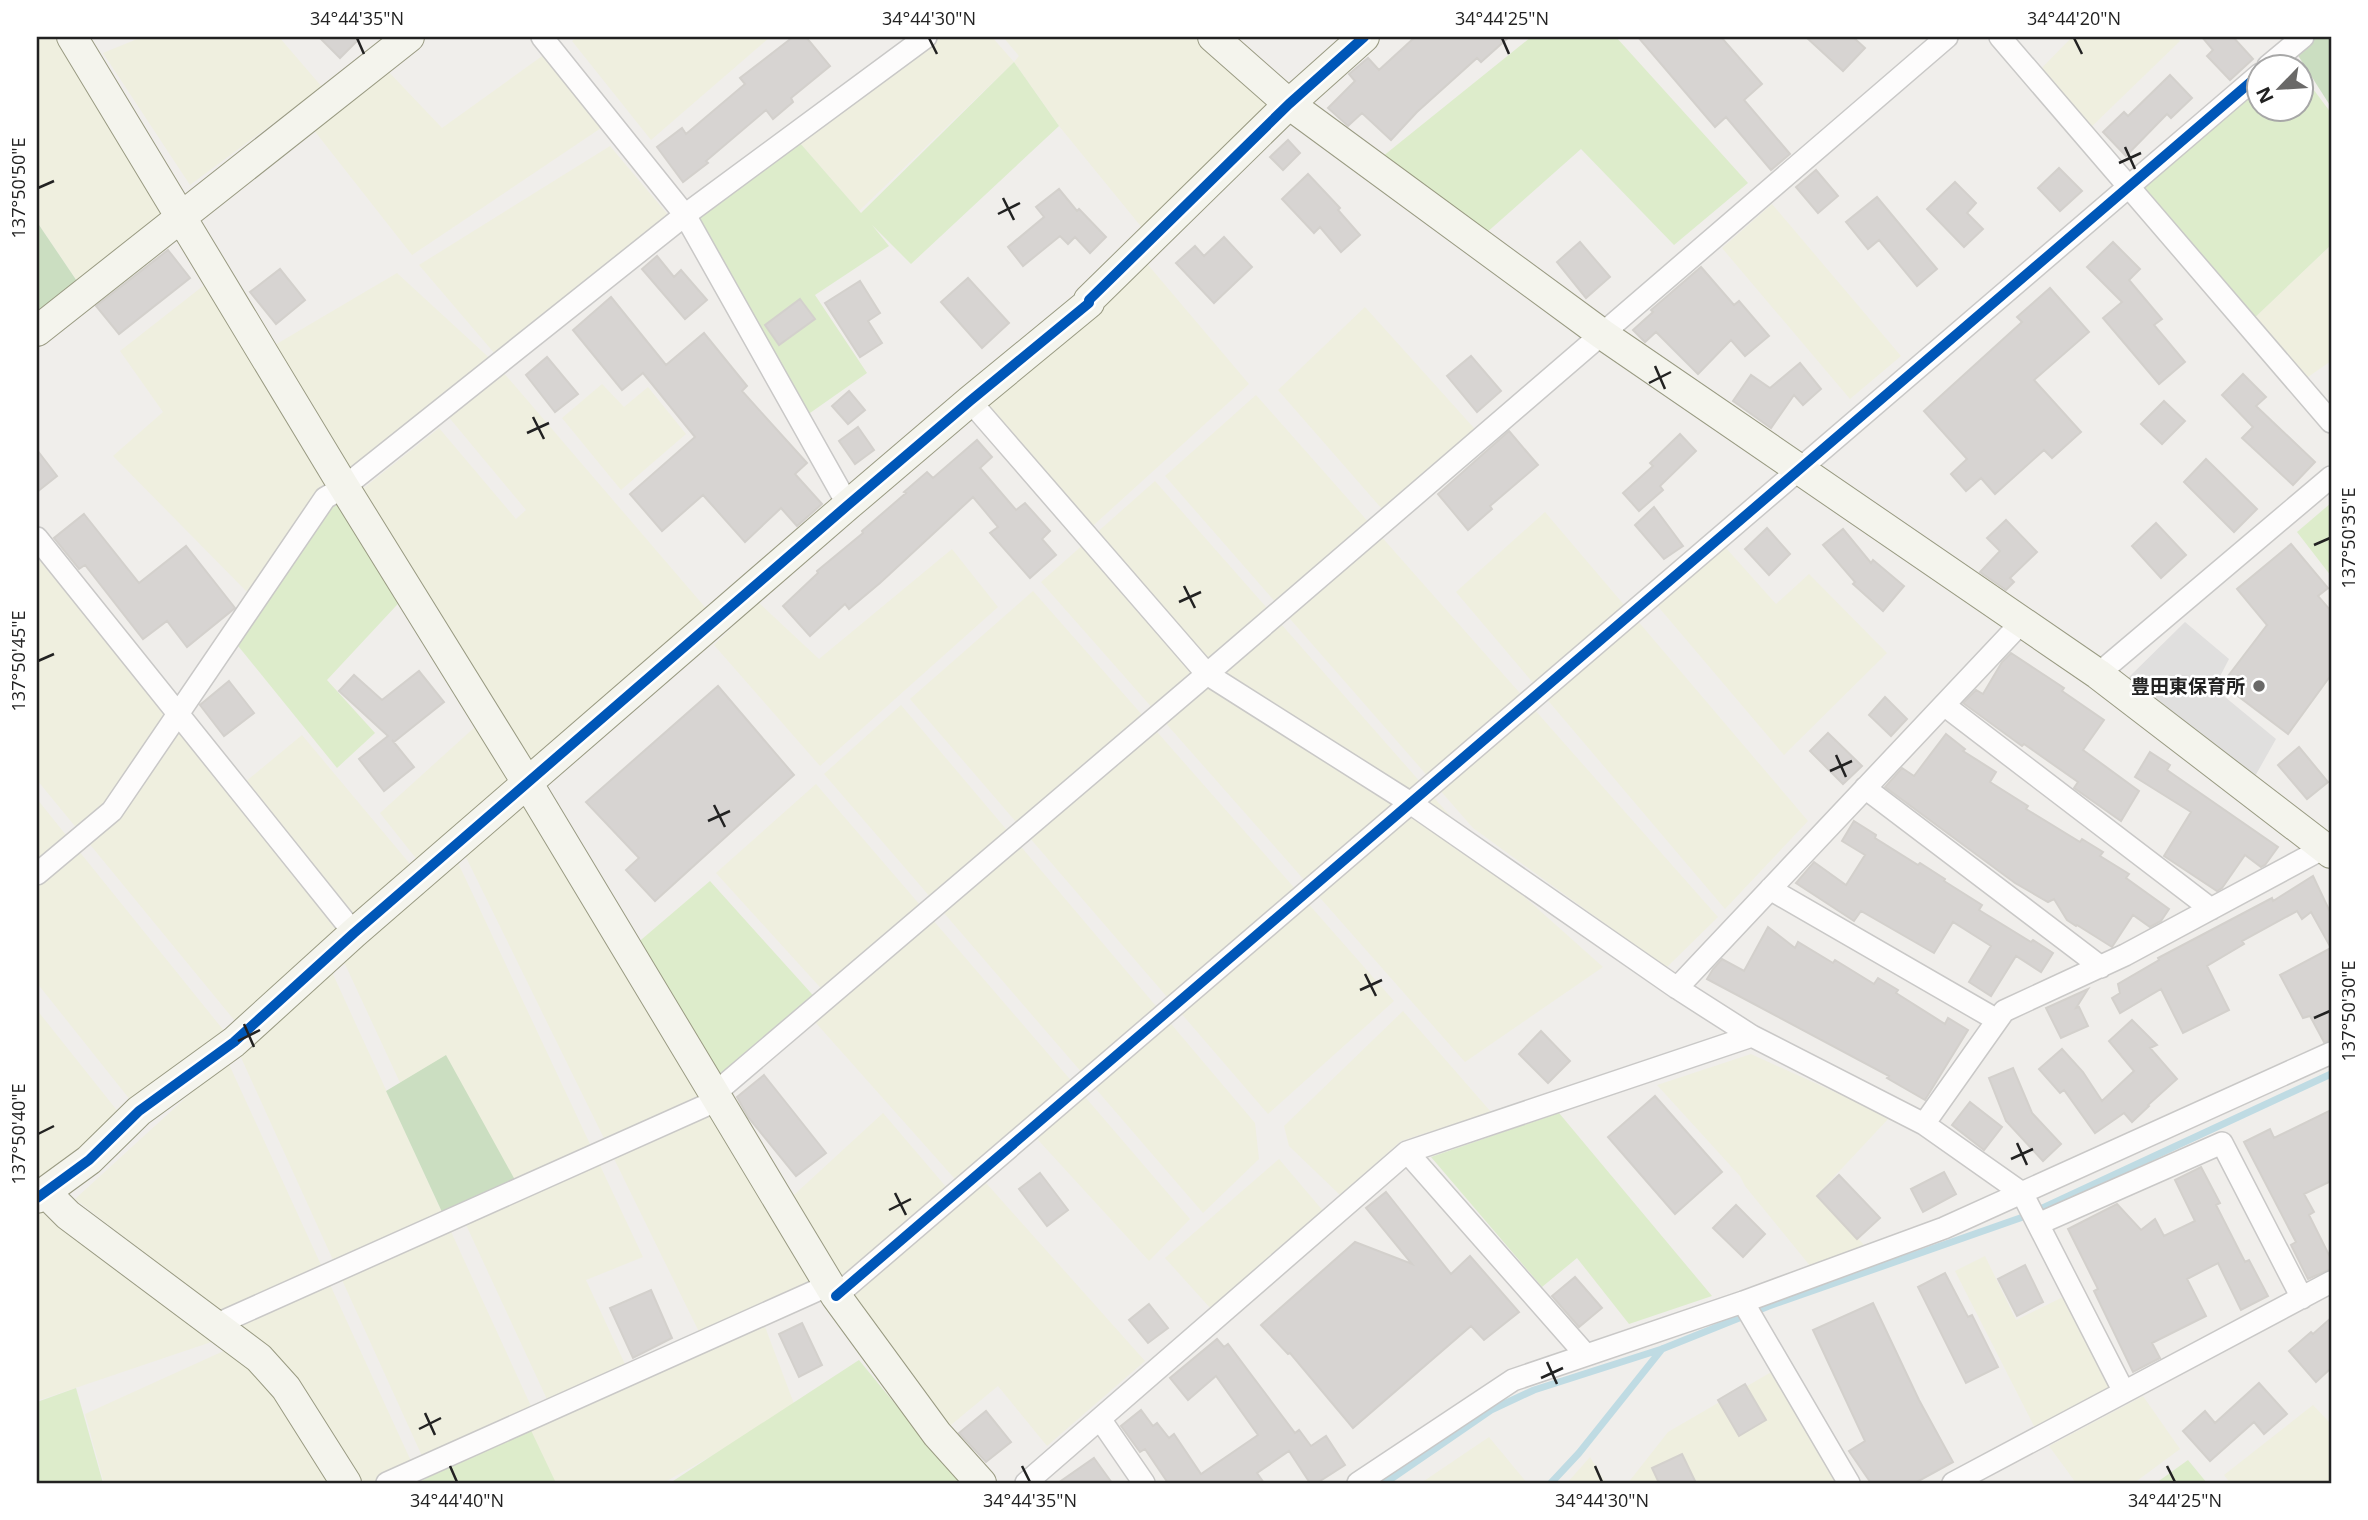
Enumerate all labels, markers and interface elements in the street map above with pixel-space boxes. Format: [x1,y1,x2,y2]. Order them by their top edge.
text: 34°44'35"N [310,6,404,30]
text: 34°44'30"N [882,6,976,30]
text: 34°44'25"N [1455,6,1549,30]
text: 34°44'20"N [2027,6,2121,30]
north arrow [2246,52,2316,122]
text: N [2250,83,2280,108]
text: 137°50'50"E [6,138,30,238]
text: 137°50'35"E [2336,488,2360,588]
text: 137°50'45"E [6,611,30,711]
place label: 豊田東保育所 [2131,673,2245,699]
marker: 豊田東保育所 [2251,678,2267,694]
text: 137°50'30"E [2336,961,2360,1061]
text: 137°50'40"E [6,1084,30,1184]
text: 34°44'40"N [410,1488,504,1512]
text: 34°44'35"N [983,1488,1077,1512]
text: 34°44'30"N [1555,1488,1649,1512]
text: 34°44'25"N [2128,1488,2222,1512]

